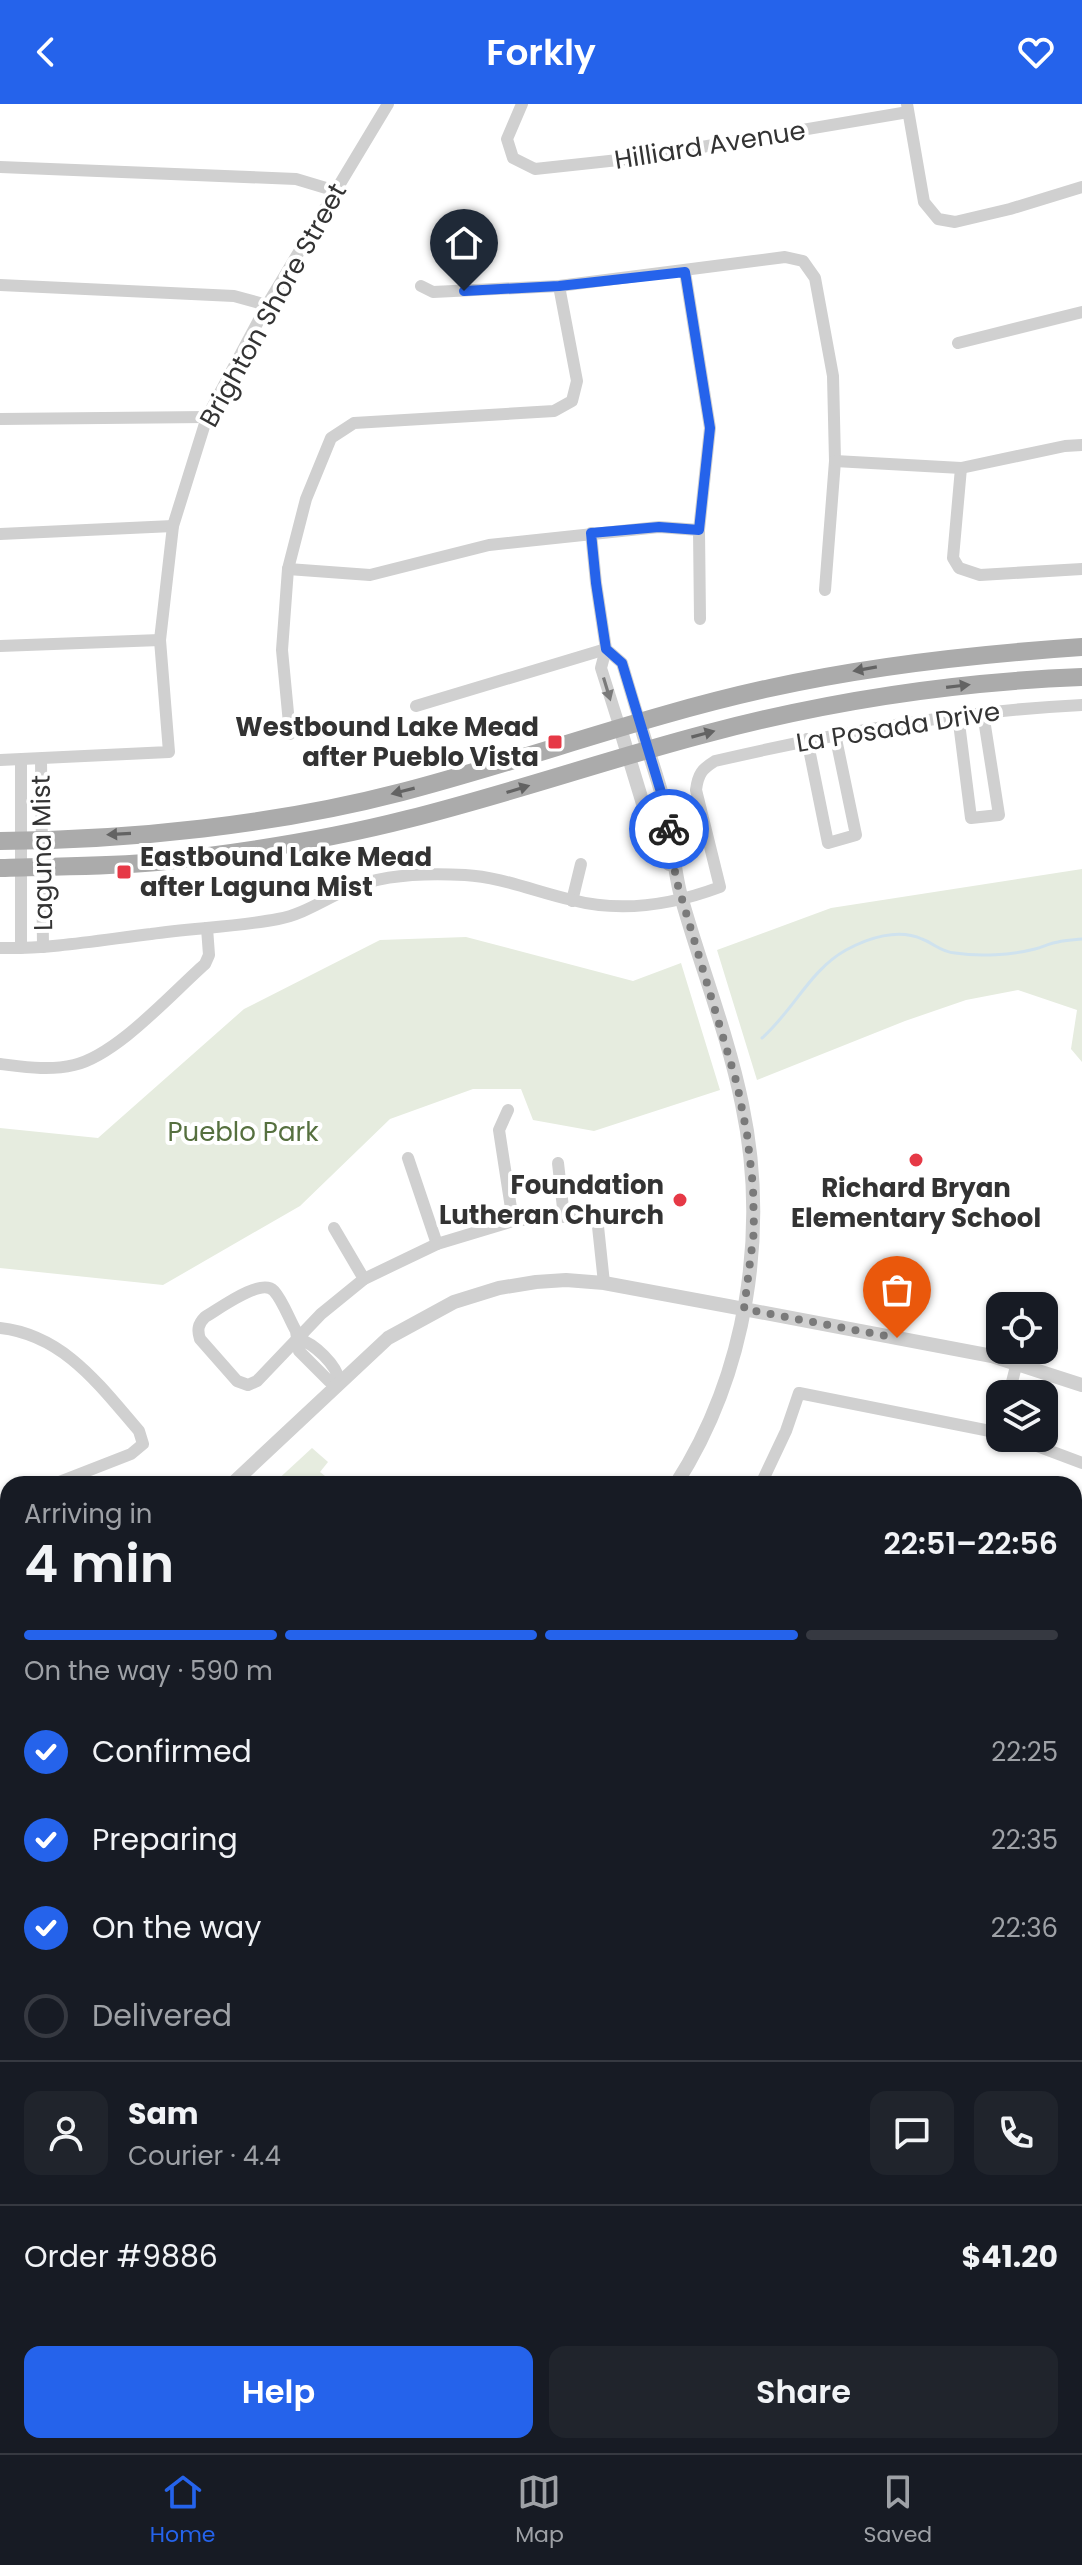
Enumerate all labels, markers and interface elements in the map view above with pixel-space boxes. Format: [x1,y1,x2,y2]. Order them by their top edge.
text: Forkly [486,27,596,78]
icon: back [24,30,68,74]
icon: heart [1014,30,1058,74]
street label: Hilliard Avenue [612,112,808,178]
street label: Brighton Shore Street [191,177,355,433]
pin [430,209,498,291]
icon: home [442,221,486,265]
one-way arrow [852,664,877,676]
one-way arrow [601,677,614,701]
one-way arrow [946,679,971,692]
street label: La Posada Drive [794,693,1002,761]
place label: Westbound Lake Mead after Pueblo Vista [235,709,539,775]
one-way arrow [690,728,715,740]
marker: Westbound Lake Mead after Pueblo Vista [546,733,564,751]
street label: Laguna Mist [23,775,61,931]
one-way arrow [506,782,530,795]
one-way arrow [391,785,416,798]
courier [629,789,709,869]
icon: bike [647,807,691,851]
one-way arrow [106,828,131,841]
place label: Eastbound Lake Mead after Laguna Mist [140,839,432,905]
marker: Eastbound Lake Mead after Laguna Mist [115,863,133,881]
park label: Pueblo Park [167,1114,319,1150]
marker: Richard Bryan Elementary School [907,1151,925,1169]
place label: Foundation Lutheran Church [439,1167,664,1233]
place label: Richard Bryan Elementary School [791,1170,1041,1236]
marker: Foundation Lutheran Church [671,1191,689,1209]
pin [863,1256,931,1338]
icon: bag [875,1268,919,1312]
map controls [986,1292,1058,1452]
button: locate [986,1292,1058,1364]
button: layers [986,1380,1058,1452]
text: Arriving in [24,1496,153,1532]
text: 22:51–22:56 [884,1522,1058,1565]
text: 4 min [24,1527,174,1600]
text: On the way · 590 m [24,1653,273,1689]
icon: check [24,1730,68,1774]
text: Confirmed [92,1730,252,1773]
text: 22:25 [991,1734,1058,1770]
icon: check [24,1818,68,1862]
text: Preparing [92,1818,238,1861]
text: 22:35 [991,1822,1058,1858]
icon: check [24,1906,68,1950]
text: On the way [92,1906,261,1949]
text: 22:36 [991,1910,1058,1946]
text: Delivered [92,1994,232,2037]
button: person [24,2091,108,2175]
button: chat [870,2091,954,2175]
button: phone [974,2091,1058,2175]
text: Sam [128,2092,199,2135]
text: Courier · 4.4 [128,2138,281,2174]
text: Order #9886 [24,2235,218,2278]
text: $41.20 [962,2235,1058,2278]
button: Help [24,2346,533,2438]
button: Share [549,2346,1058,2438]
tab: Home [150,2470,215,2551]
tab: Map [515,2470,564,2551]
tab: Saved [864,2470,932,2551]

